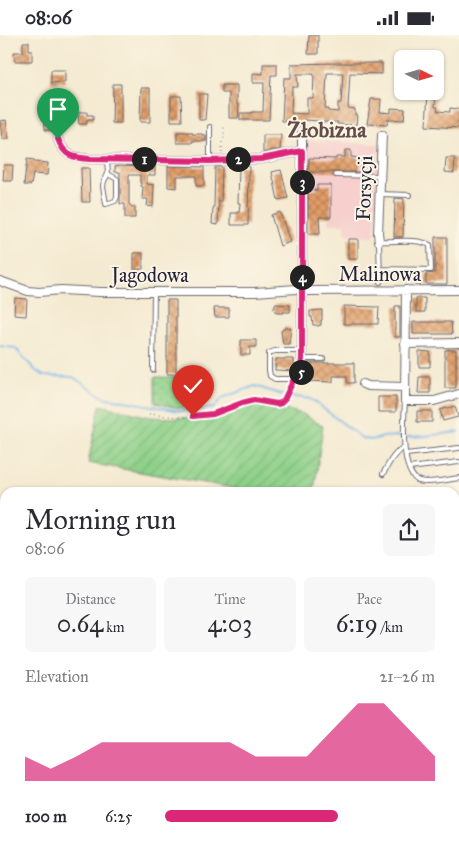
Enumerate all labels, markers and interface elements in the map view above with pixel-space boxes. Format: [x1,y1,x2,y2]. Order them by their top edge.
text: 08:06 [25,6,72,29]
north arrow [394,50,444,100]
map controls [394,50,444,100]
pin [37,88,79,139]
icon: arrive [44,95,72,123]
district label: Żłobizna [288,116,367,143]
pin: 1 [132,147,156,171]
pin: 2 [226,147,250,171]
text: 1 [142,151,147,168]
text: 2 [235,151,242,168]
street label: Forsycji [351,154,377,221]
pin: 3 [290,169,314,195]
text: 3 [300,174,305,191]
street label: Malinowa [339,262,422,286]
street label: Jagodowa [109,263,189,288]
pin: 4 [290,265,314,289]
text: 4 [299,269,306,286]
pin: 5 [288,359,314,385]
text: 5 [298,364,305,381]
pin [172,365,214,416]
icon: check [179,372,207,400]
text: Morning run [25,502,176,537]
button: share [383,504,435,556]
text: 08:06 [25,539,64,558]
text: Distance [66,591,116,608]
text: Time [214,591,245,608]
text: Pace [357,591,382,608]
text: 0.64 [57,608,103,639]
text: 4:03 [208,608,252,639]
text: 6:19 [336,608,378,639]
text: km [103,619,125,636]
text: /km [378,619,403,636]
text: Elevation [25,667,89,686]
text: 21–26 m [379,667,435,686]
text: 100 m [25,807,67,826]
text: 6:25 [105,807,132,826]

